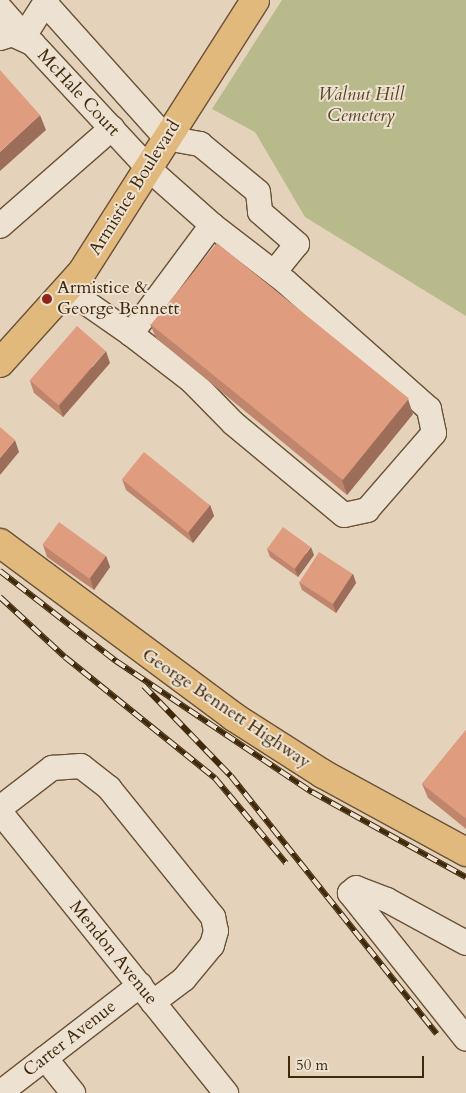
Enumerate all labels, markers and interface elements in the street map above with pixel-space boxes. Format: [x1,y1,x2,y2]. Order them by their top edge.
street label: McHale Court [32,45,124,141]
park label: Walnut Hill Cemetery [318,85,404,128]
street label: Armistice Boulevard [85,116,185,260]
place label: Armistice & George Bennett [57,278,179,320]
marker: Armistice & George Bennett [41,293,53,305]
street label: George Bennett Highway [138,644,314,774]
street label: Mendon Avenue [64,896,162,1010]
street label: Carter Avenue [19,996,121,1082]
scale bar [291,1046,427,1078]
text: 50 m [296,1055,328,1075]

